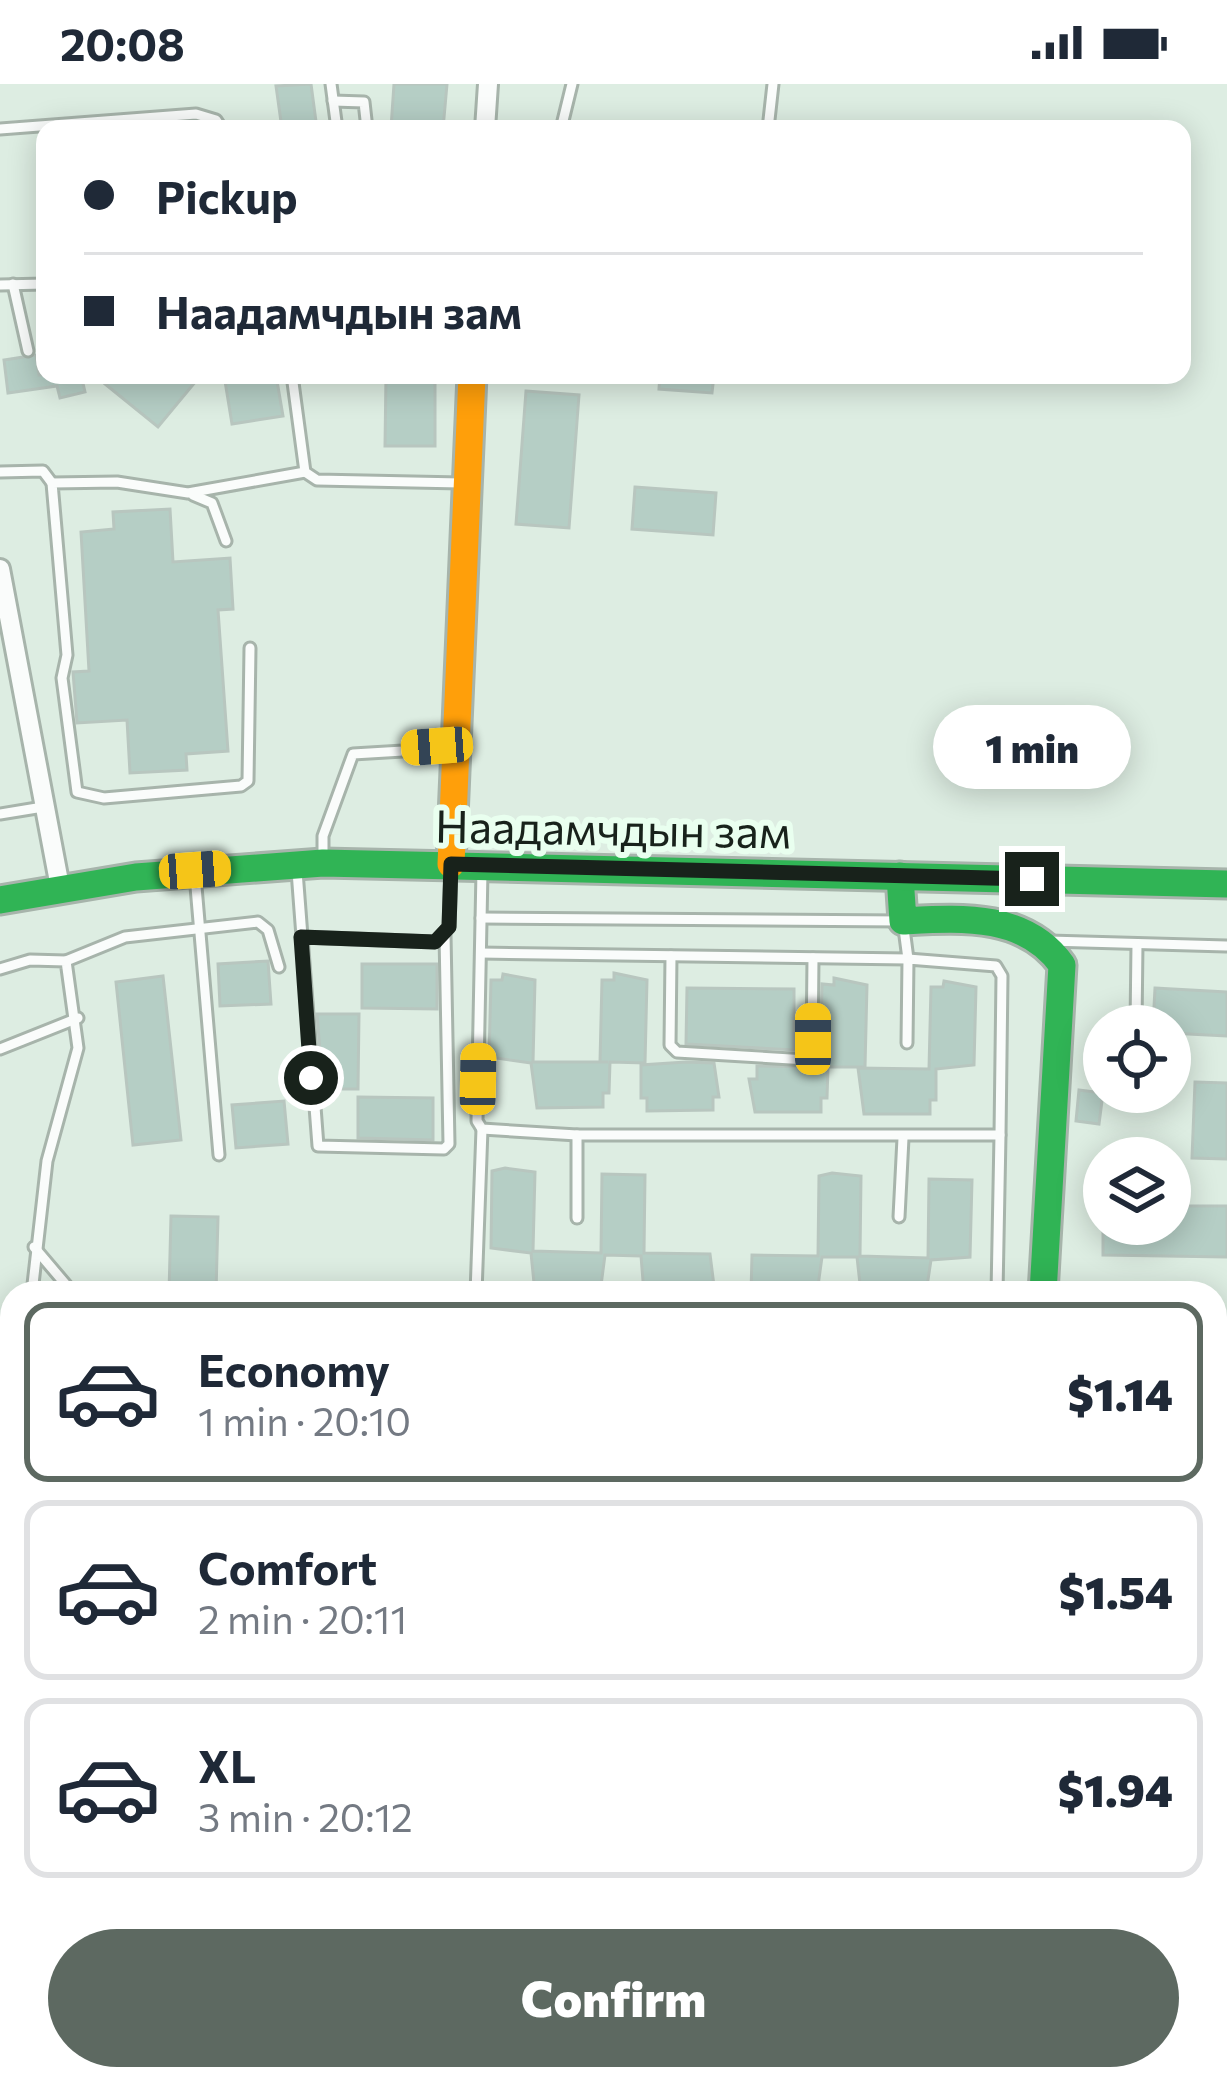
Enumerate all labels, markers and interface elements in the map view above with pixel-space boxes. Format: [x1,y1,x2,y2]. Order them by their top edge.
text: 20:08 [60,15,185,70]
text: Pickup [156,168,298,223]
text: Наадамчдын зам [156,283,522,338]
callout: 1 min [933,705,1131,789]
text: 1 min [985,723,1079,771]
car [400,726,474,766]
street label: Наадамчдын зам [435,796,791,858]
car [158,850,232,890]
route end [1005,852,1059,906]
car [795,1003,831,1075]
map controls [1083,1005,1191,1245]
button: locate [1083,1005,1191,1113]
car [459,1043,497,1115]
route start [284,1051,338,1105]
button: layers [1083,1137,1191,1245]
icon: car [54,1338,162,1446]
text: Economy [198,1341,390,1396]
text: $1.14 [1068,1365,1173,1420]
text: 1 min · 20:10 [198,1396,411,1444]
icon: car [54,1536,162,1644]
text: Comfort [198,1539,377,1594]
text: $1.54 [1059,1563,1173,1618]
text: 2 min · 20:11 [198,1594,407,1642]
icon: car [54,1734,162,1842]
text: XL [198,1737,256,1792]
text: $1.94 [1058,1761,1173,1816]
text: 3 min · 20:12 [198,1792,413,1840]
button: Confirm [48,1929,1179,2067]

